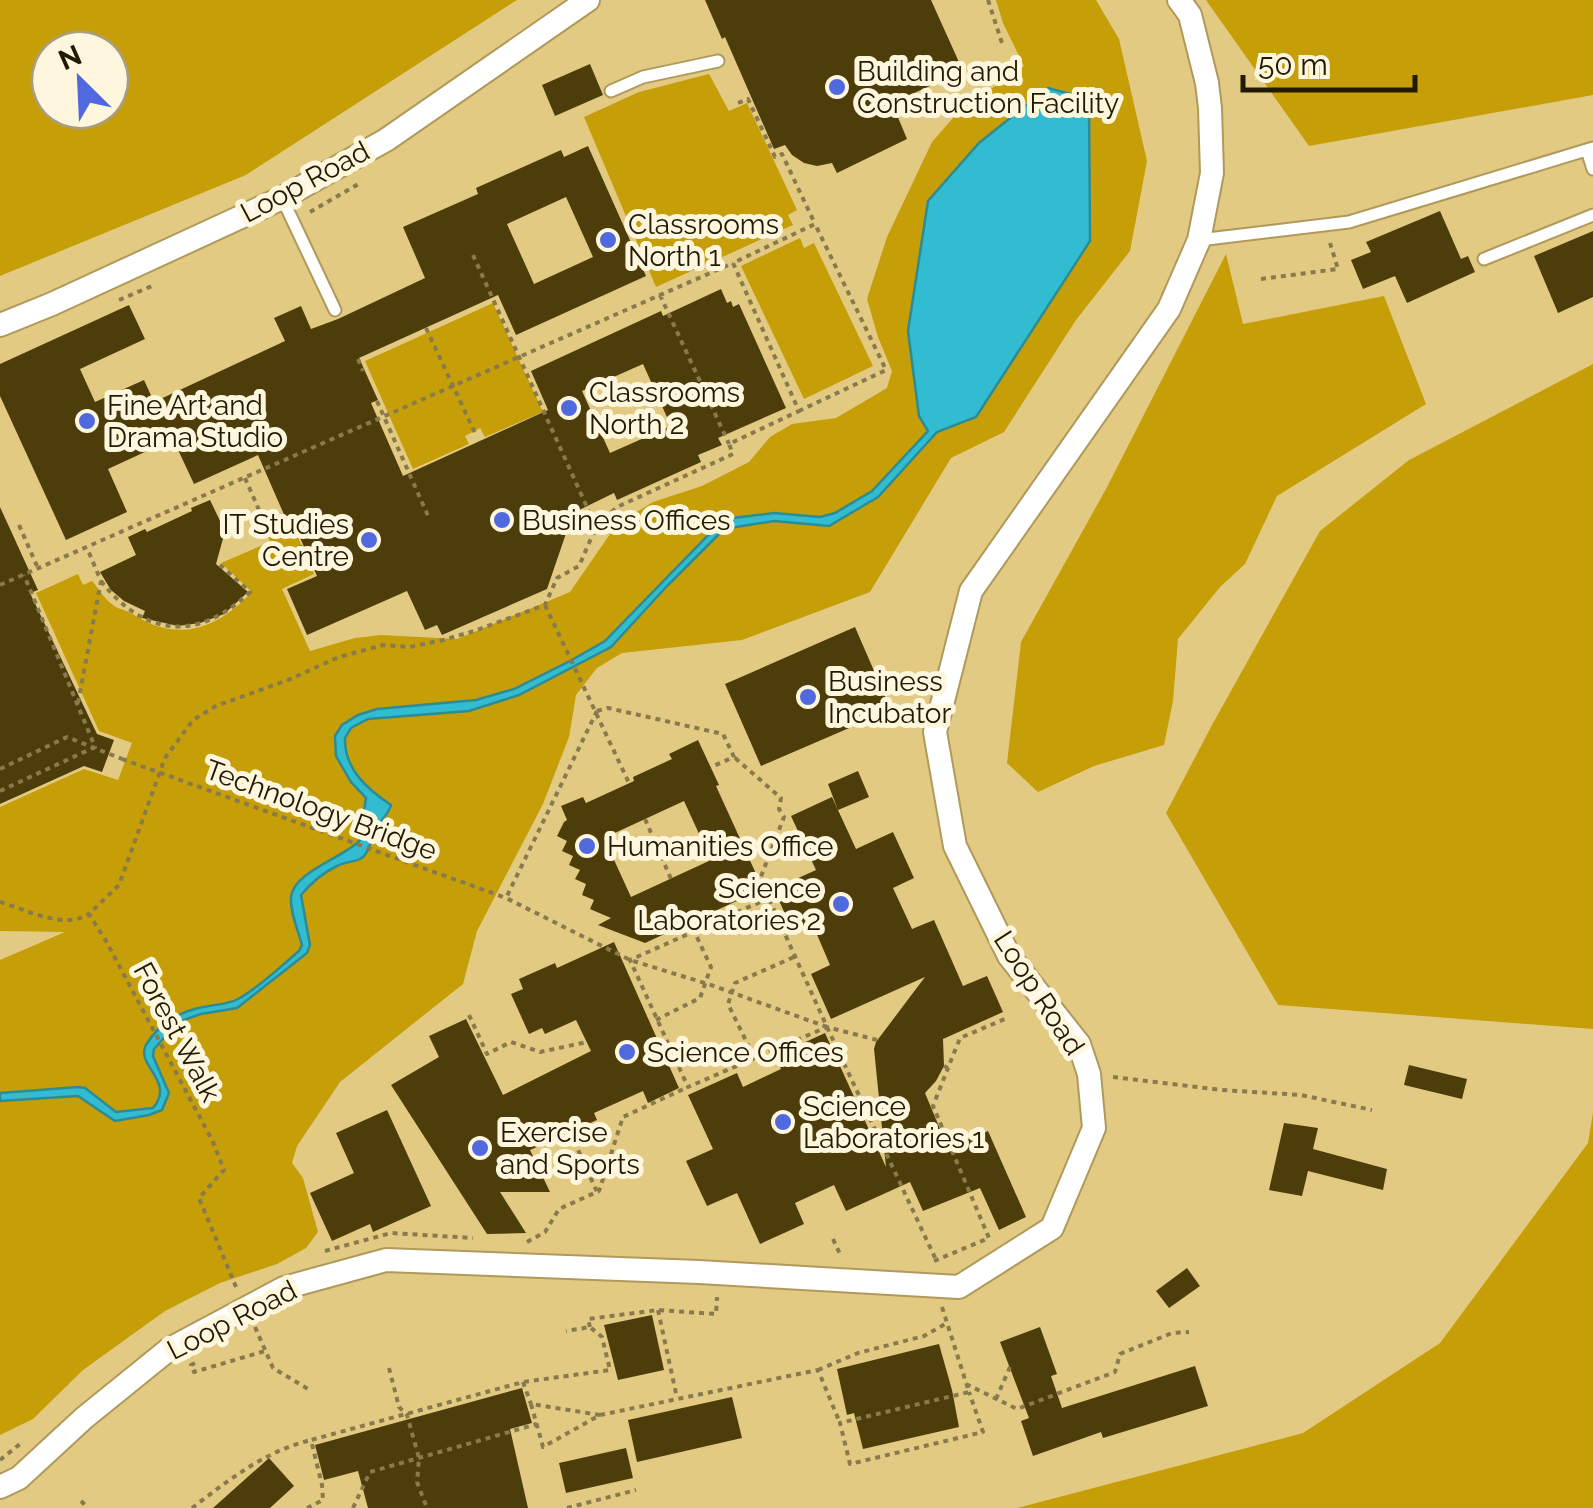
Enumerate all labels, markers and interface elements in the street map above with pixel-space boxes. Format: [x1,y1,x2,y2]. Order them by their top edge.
north arrow [30,30,130,130]
scale bar [1243,30,1416,92]
text: N [54,38,87,77]
text: 50 m [1258,47,1328,82]
place label: Building and Construction Facility [857,55,1119,120]
marker: Building and Construction Facility [826,76,848,98]
street label: Loop Road [235,134,375,230]
place label: Classrooms North 1 [628,208,779,273]
marker: Classrooms North 1 [597,229,619,251]
place label: Classrooms North 2 [589,376,740,441]
place label: Fine Art and Drama Studio [107,389,283,454]
marker: Classrooms North 2 [558,397,580,419]
marker: Fine Art and Drama Studio [76,410,98,432]
place label: Business Offices [522,504,731,537]
place label: IT Studies Centre [222,508,349,573]
marker: Business Offices [491,509,513,531]
marker: IT Studies Centre [358,529,380,551]
place label: Business Incubator [828,665,951,730]
marker: Business Incubator [797,686,819,708]
street label: Technology Bridge [201,753,441,867]
place label: Humanities Office [607,830,834,863]
marker: Humanities Office [576,835,598,857]
place label: Science Laboratories 2 [637,872,821,937]
marker: Science Laboratories 2 [830,893,852,915]
street label: Loop Road [987,925,1091,1061]
street label: Forest Walk [127,957,227,1107]
place label: Science Offices [647,1036,844,1069]
marker: Science Offices [616,1041,638,1063]
place label: Science Laboratories 1 [803,1090,984,1155]
marker: Science Laboratories 1 [772,1111,794,1133]
place label: Exercise and Sports [500,1116,640,1181]
marker: Exercise and Sports [469,1137,491,1159]
street label: Loop Road [162,1273,302,1367]

